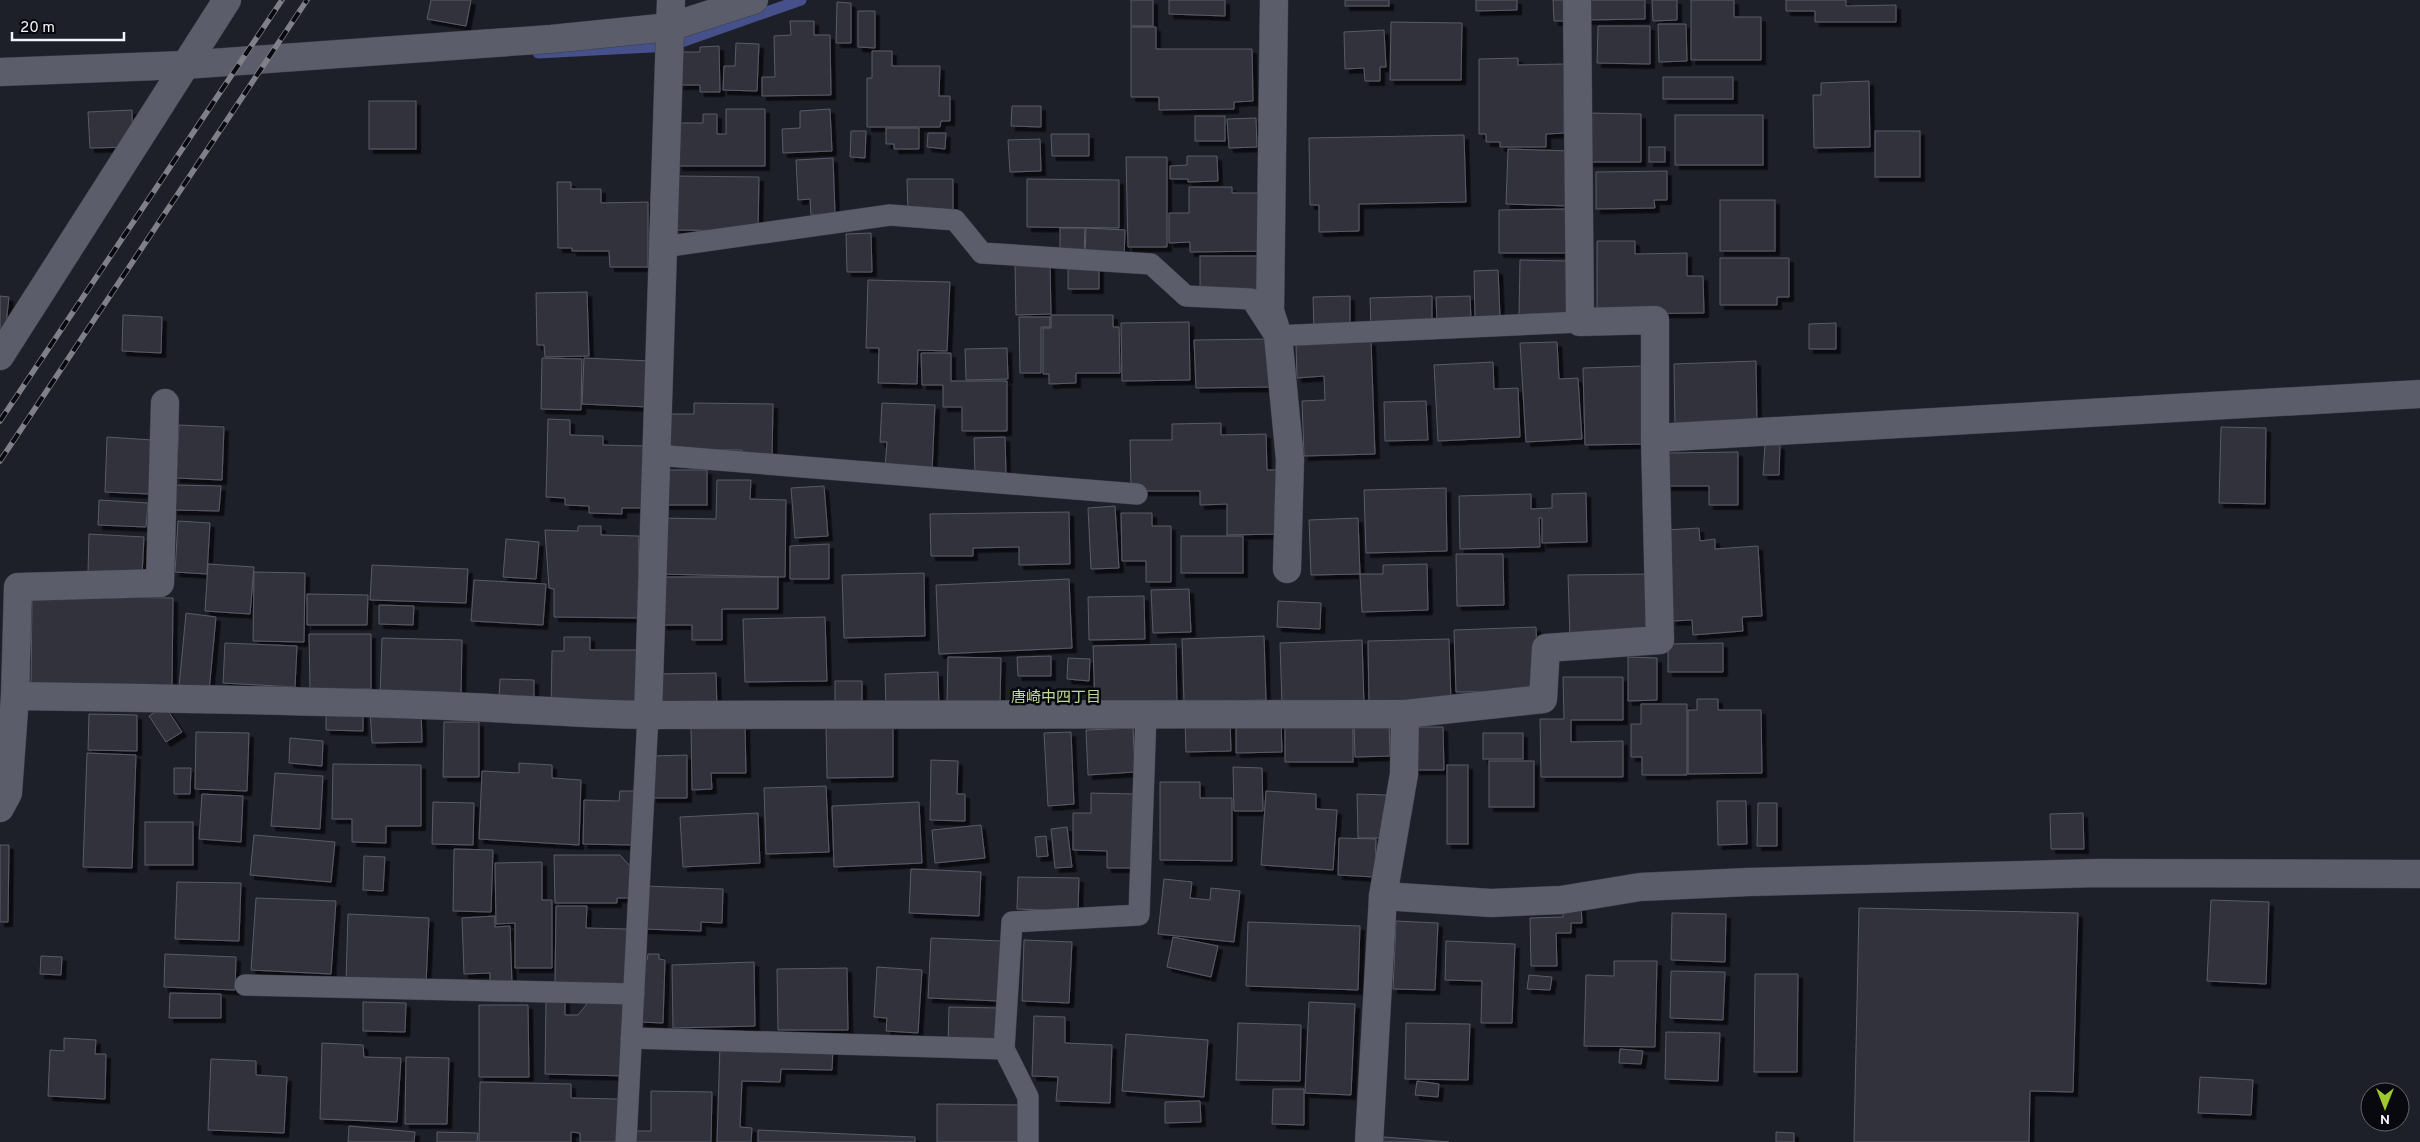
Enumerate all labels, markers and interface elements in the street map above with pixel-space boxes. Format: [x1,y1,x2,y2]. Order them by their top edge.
scale bar [12,10,125,42]
text: 20 m [20,19,55,38]
district label: 唐崎中四丁目 [1011,689,1101,708]
north arrow [2360,1082,2410,1132]
text: N [2380,1110,2390,1127]

